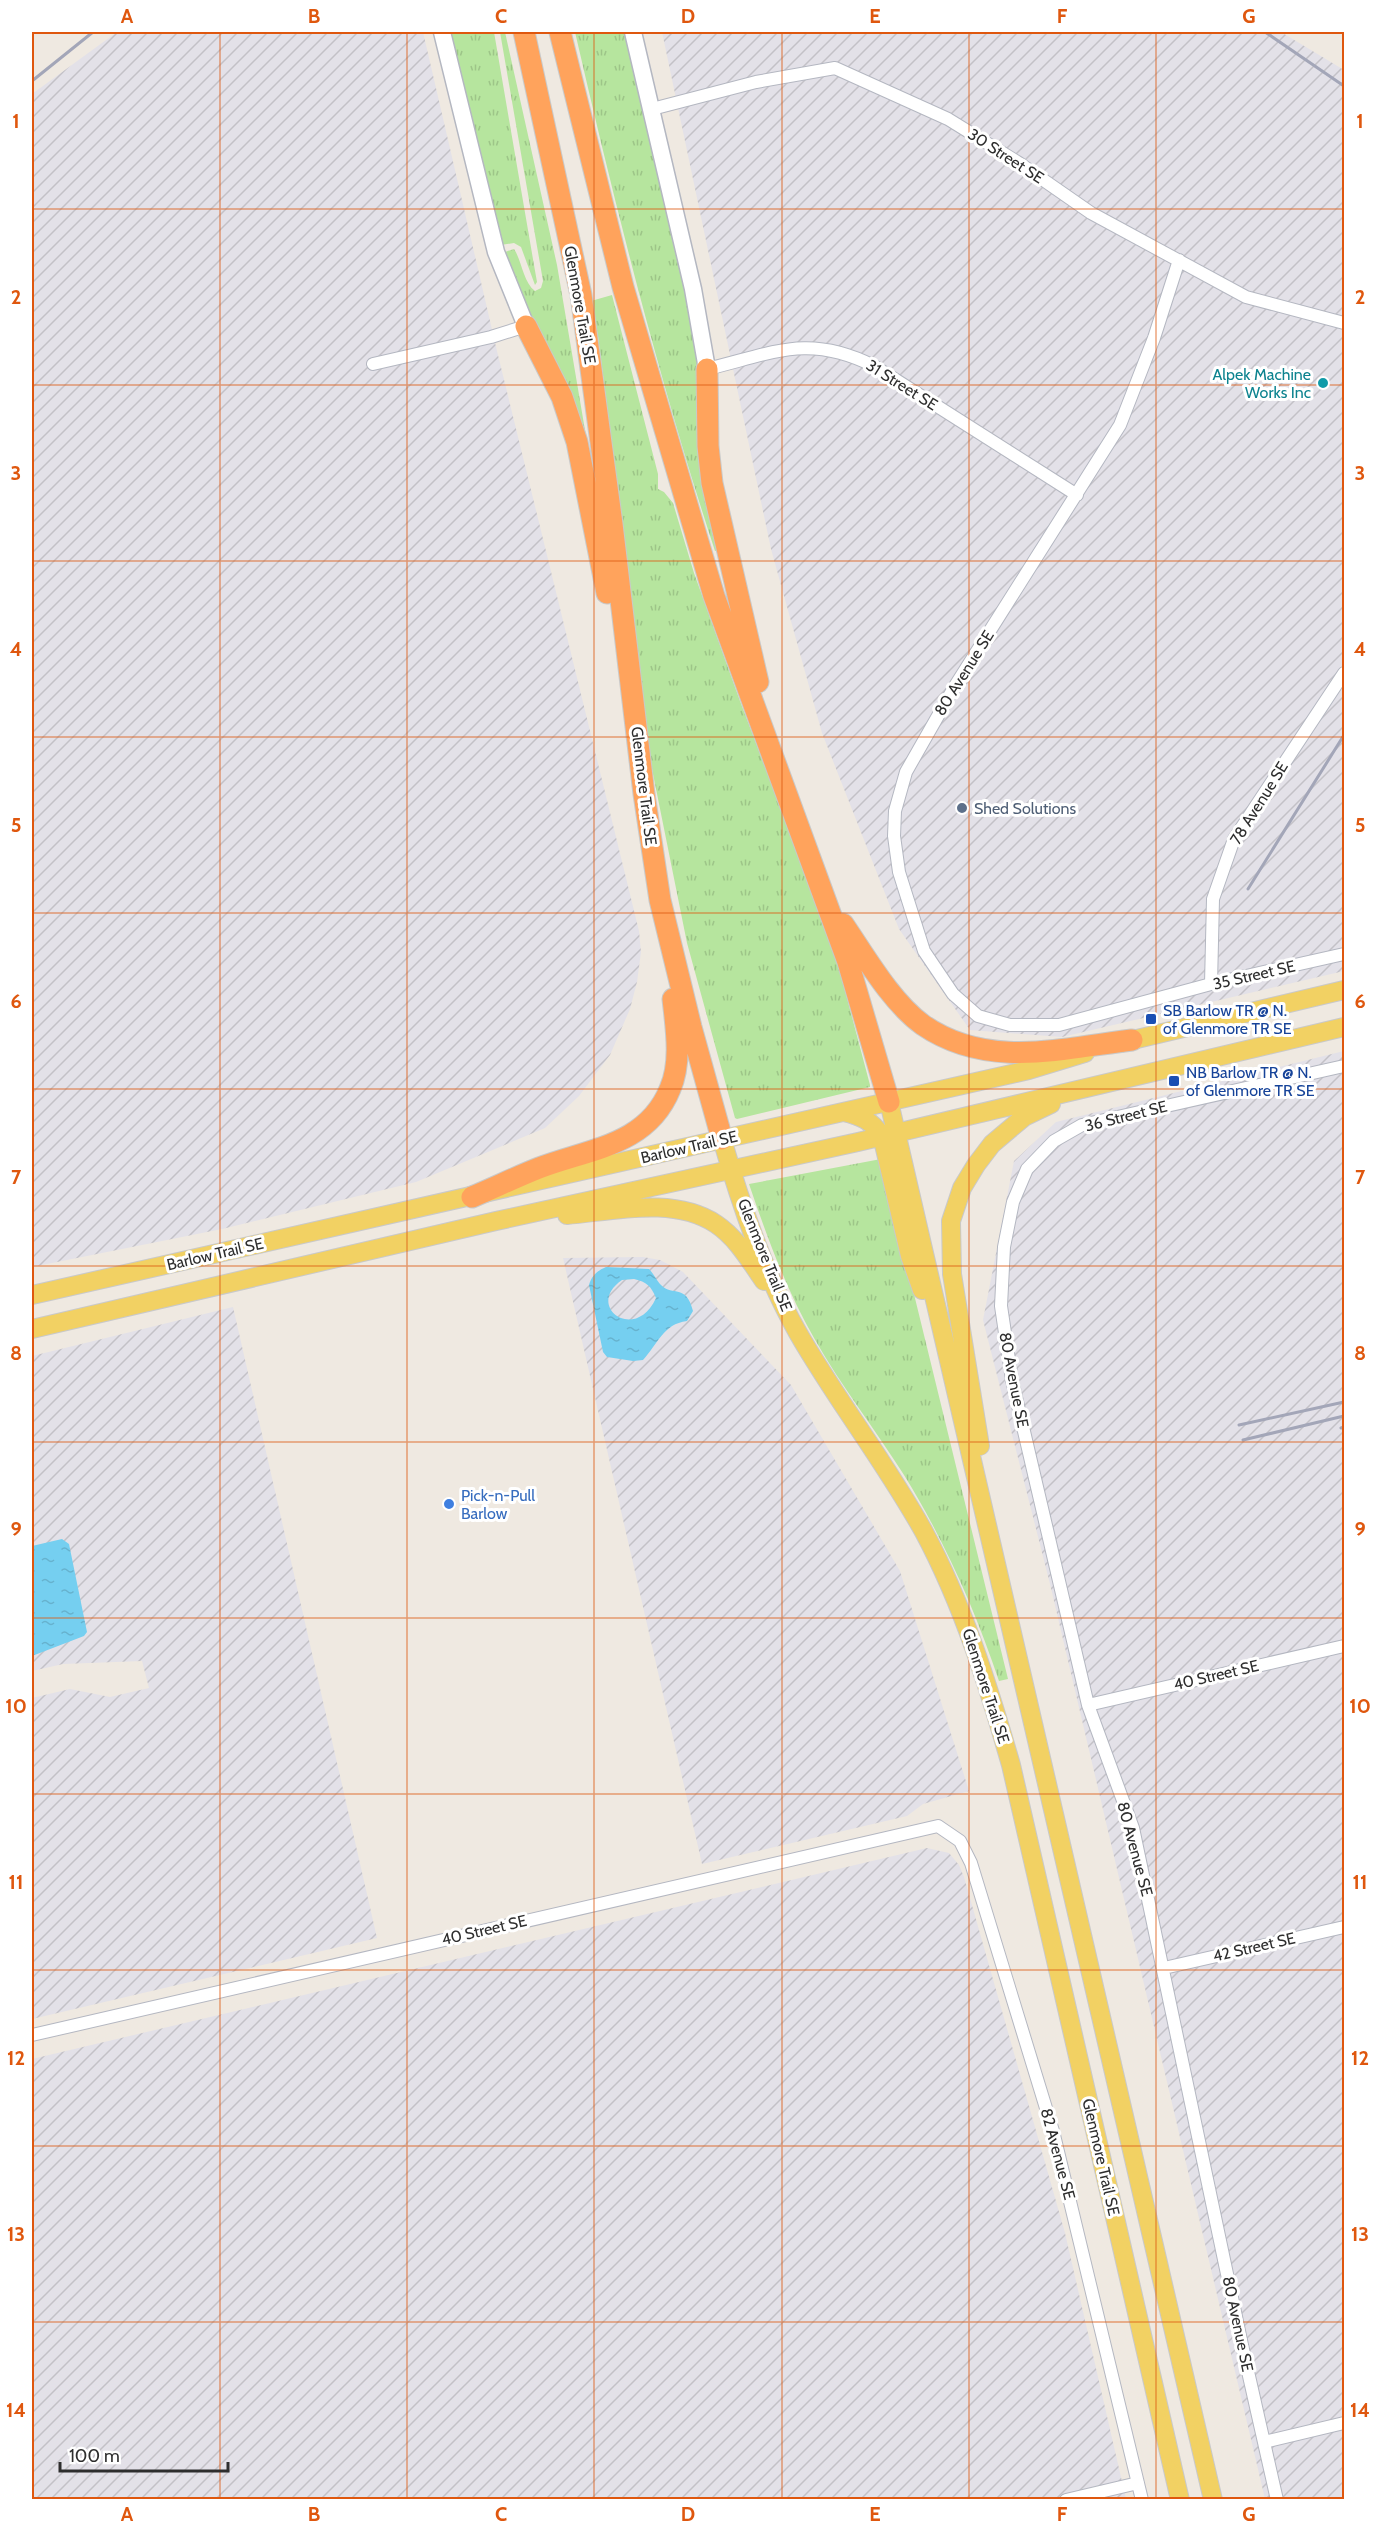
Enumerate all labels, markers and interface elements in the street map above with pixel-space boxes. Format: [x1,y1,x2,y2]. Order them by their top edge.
text: A [121,4,134,28]
text: B [308,4,320,28]
text: C [495,4,507,28]
text: D [681,4,695,28]
text: E [869,4,881,28]
text: F [1057,4,1068,28]
text: G [1242,4,1256,28]
text: 1 [12,109,20,133]
text: 1 [1356,109,1364,133]
street label: 30 Street SE [965,125,1047,188]
street label: Glenmore Trail SE [560,244,600,366]
text: 2 [11,285,21,309]
text: 2 [1355,285,1365,309]
street label: 31 Street SE [863,356,941,414]
place label: Alpek Machine Works Inc [1213,365,1311,402]
marker: Alpek Machine Works Inc [1316,376,1330,390]
text: 3 [11,461,21,485]
text: 3 [1355,461,1365,485]
street label: 80 Avenue SE [930,627,998,719]
text: 4 [10,637,22,661]
text: 4 [1354,637,1366,661]
street label: Glenmore Trail SE [627,725,661,847]
street label: 78 Avenue SE [1226,758,1292,848]
place label: Shed Solutions [974,799,1076,818]
marker: Shed Solutions [955,801,969,815]
text: 5 [11,813,21,837]
text: 5 [1355,813,1365,837]
street label: 35 Street SE [1211,956,1297,994]
text: 6 [10,989,22,1013]
text: 6 [1354,989,1366,1013]
place label: SB Barlow TR @ N. of Glenmore TR SE [1163,1001,1292,1038]
marker: SB Barlow TR @ N. of Glenmore TR SE [1144,1012,1158,1026]
place label: NB Barlow TR @ N. of Glenmore TR SE [1186,1063,1315,1100]
marker: NB Barlow TR @ N. of Glenmore TR SE [1167,1074,1181,1088]
street label: 36 Street SE [1083,1097,1169,1135]
street label: Barlow Trail SE [639,1127,739,1167]
text: 7 [11,1165,22,1189]
text: 7 [1355,1165,1366,1189]
street label: Glenmore Trail SE [734,1196,796,1314]
street label: Barlow Trail SE [165,1234,265,1274]
street label: 80 Avenue SE [995,1331,1033,1430]
text: 8 [10,1341,22,1365]
text: 8 [1354,1341,1366,1365]
place label: Pick-n-Pull Barlow [461,1486,535,1523]
marker: Pick-n-Pull Barlow [442,1497,456,1511]
text: 9 [10,1517,22,1541]
text: 9 [1354,1517,1366,1541]
street label: Glenmore Trail SE [958,1626,1014,1746]
street label: 40 Street SE [1172,1656,1261,1694]
text: 10 [5,1694,27,1718]
text: 10 [1349,1694,1371,1718]
street label: 80 Avenue SE [1113,1800,1157,1898]
text: 11 [9,1870,23,1894]
text: 11 [1353,1870,1367,1894]
street label: 40 Street SE [440,1911,529,1949]
street label: 42 Street SE [1211,1928,1297,1966]
text: 12 [7,2046,25,2070]
text: 12 [1351,2046,1369,2070]
street label: Glenmore Trail SE [1078,2097,1124,2218]
street label: 82 Avenue SE [1037,2106,1079,2202]
text: 13 [7,2222,25,2246]
text: 13 [1351,2222,1369,2246]
street label: 80 Avenue SE [1219,2275,1257,2374]
text: 14 [6,2398,26,2422]
text: 14 [1350,2398,1370,2422]
scale bar [60,2435,228,2473]
text: 100 m [69,2445,120,2467]
text: A [121,2502,134,2526]
text: B [308,2502,320,2526]
text: C [495,2502,507,2526]
text: D [681,2502,695,2526]
text: E [869,2502,881,2526]
text: F [1057,2502,1068,2526]
text: G [1242,2502,1256,2526]

